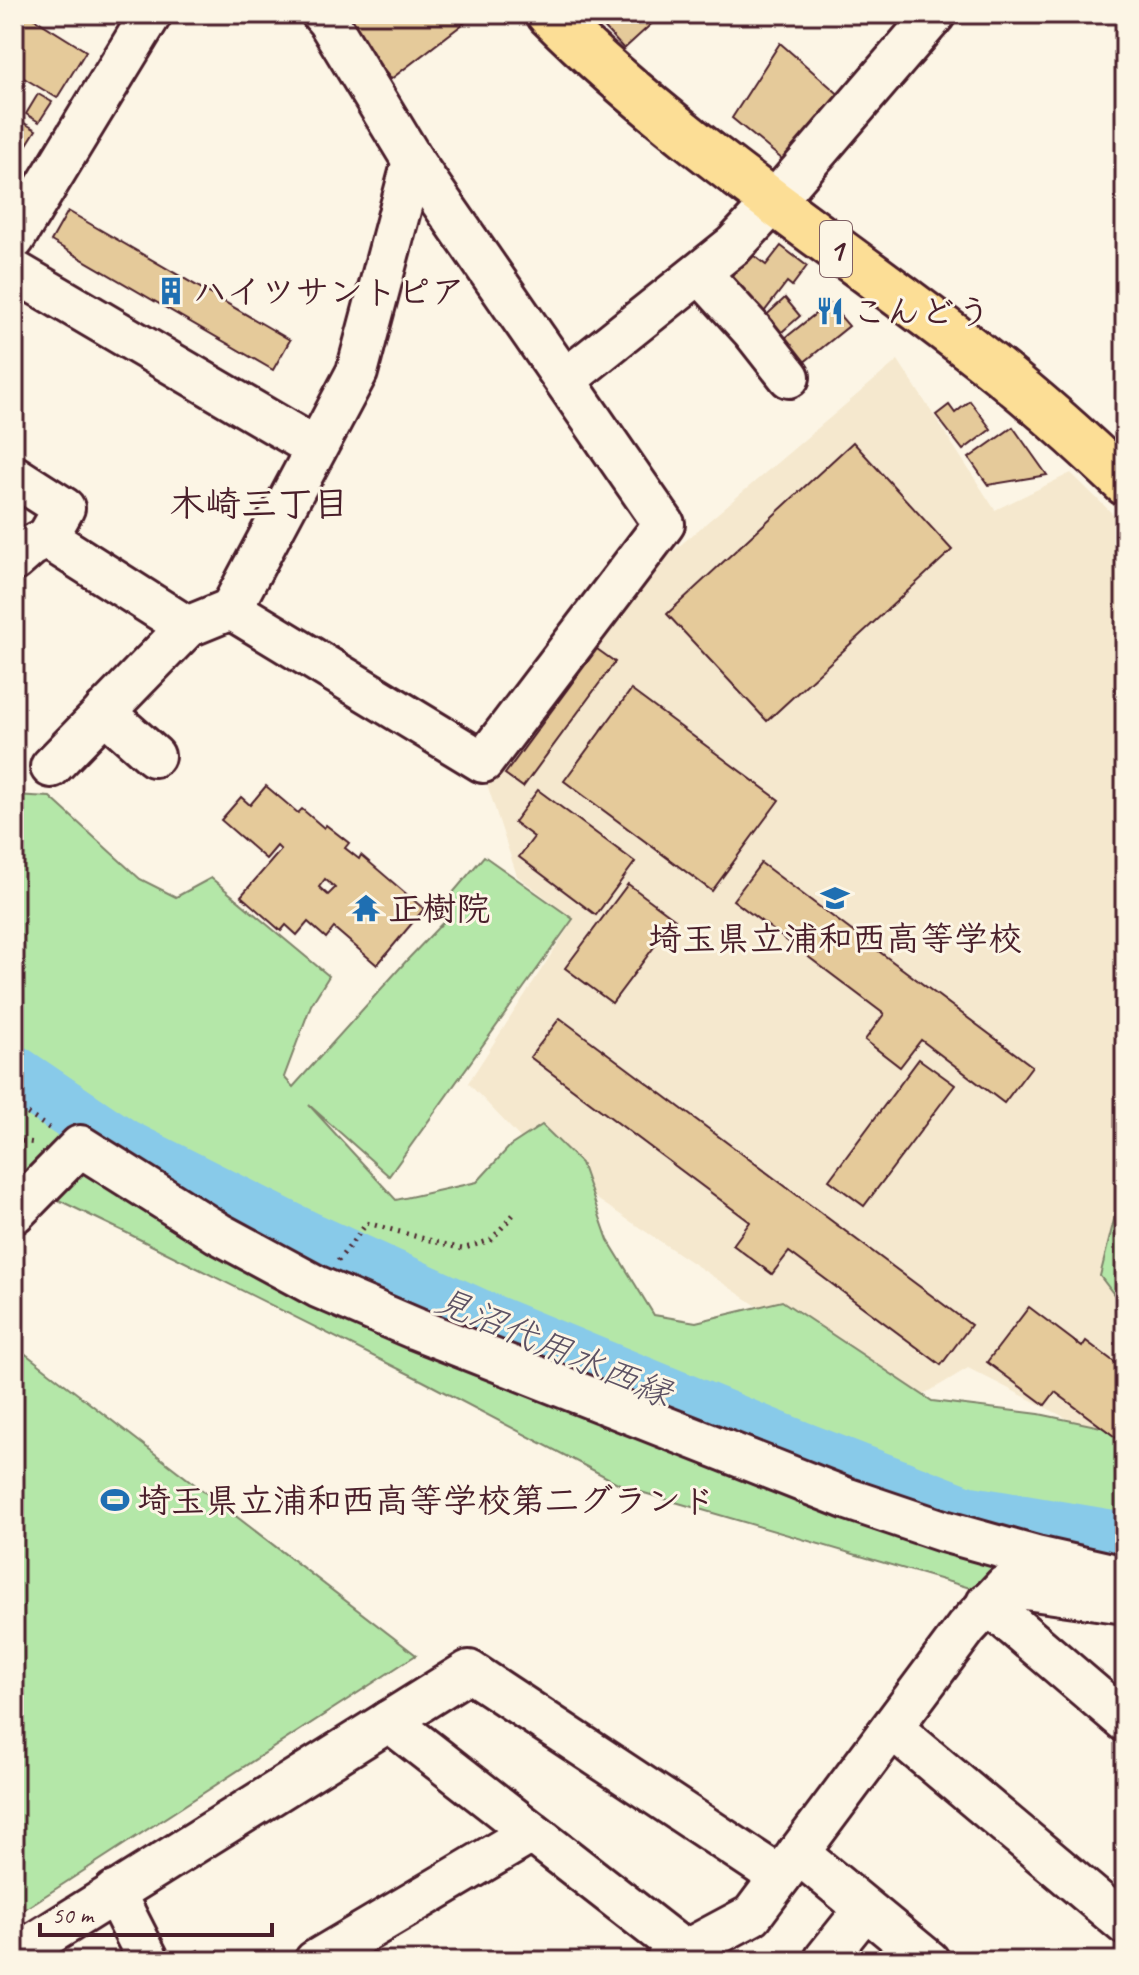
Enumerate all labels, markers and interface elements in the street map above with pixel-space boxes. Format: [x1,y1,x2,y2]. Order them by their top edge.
road number: 1 [820,221,852,277]
place label: ハイツサントピア [193,270,465,313]
building icon: ハイツサントピア [156,276,186,306]
place label: こんどう [852,290,991,333]
restaurant icon: こんどう [815,296,845,326]
district label: 木崎三丁目 [169,481,349,527]
school or university icon: 埼玉県立浦和西高等学校 [820,883,850,913]
place label: 正樹院 [388,887,490,930]
temple icon: 正樹院 [351,893,381,923]
place label: 埼玉県立浦和西高等学校 [648,917,1022,960]
water label: 見沼代用水西縁 [429,1277,681,1418]
place label: 埼玉県立浦和西高等学校第二グランド [137,1479,715,1522]
sports icon: 埼玉県立浦和西高等学校第二グランド [100,1485,130,1515]
scale bar [40,1887,272,1937]
text: 50 m [52,1900,95,1930]

